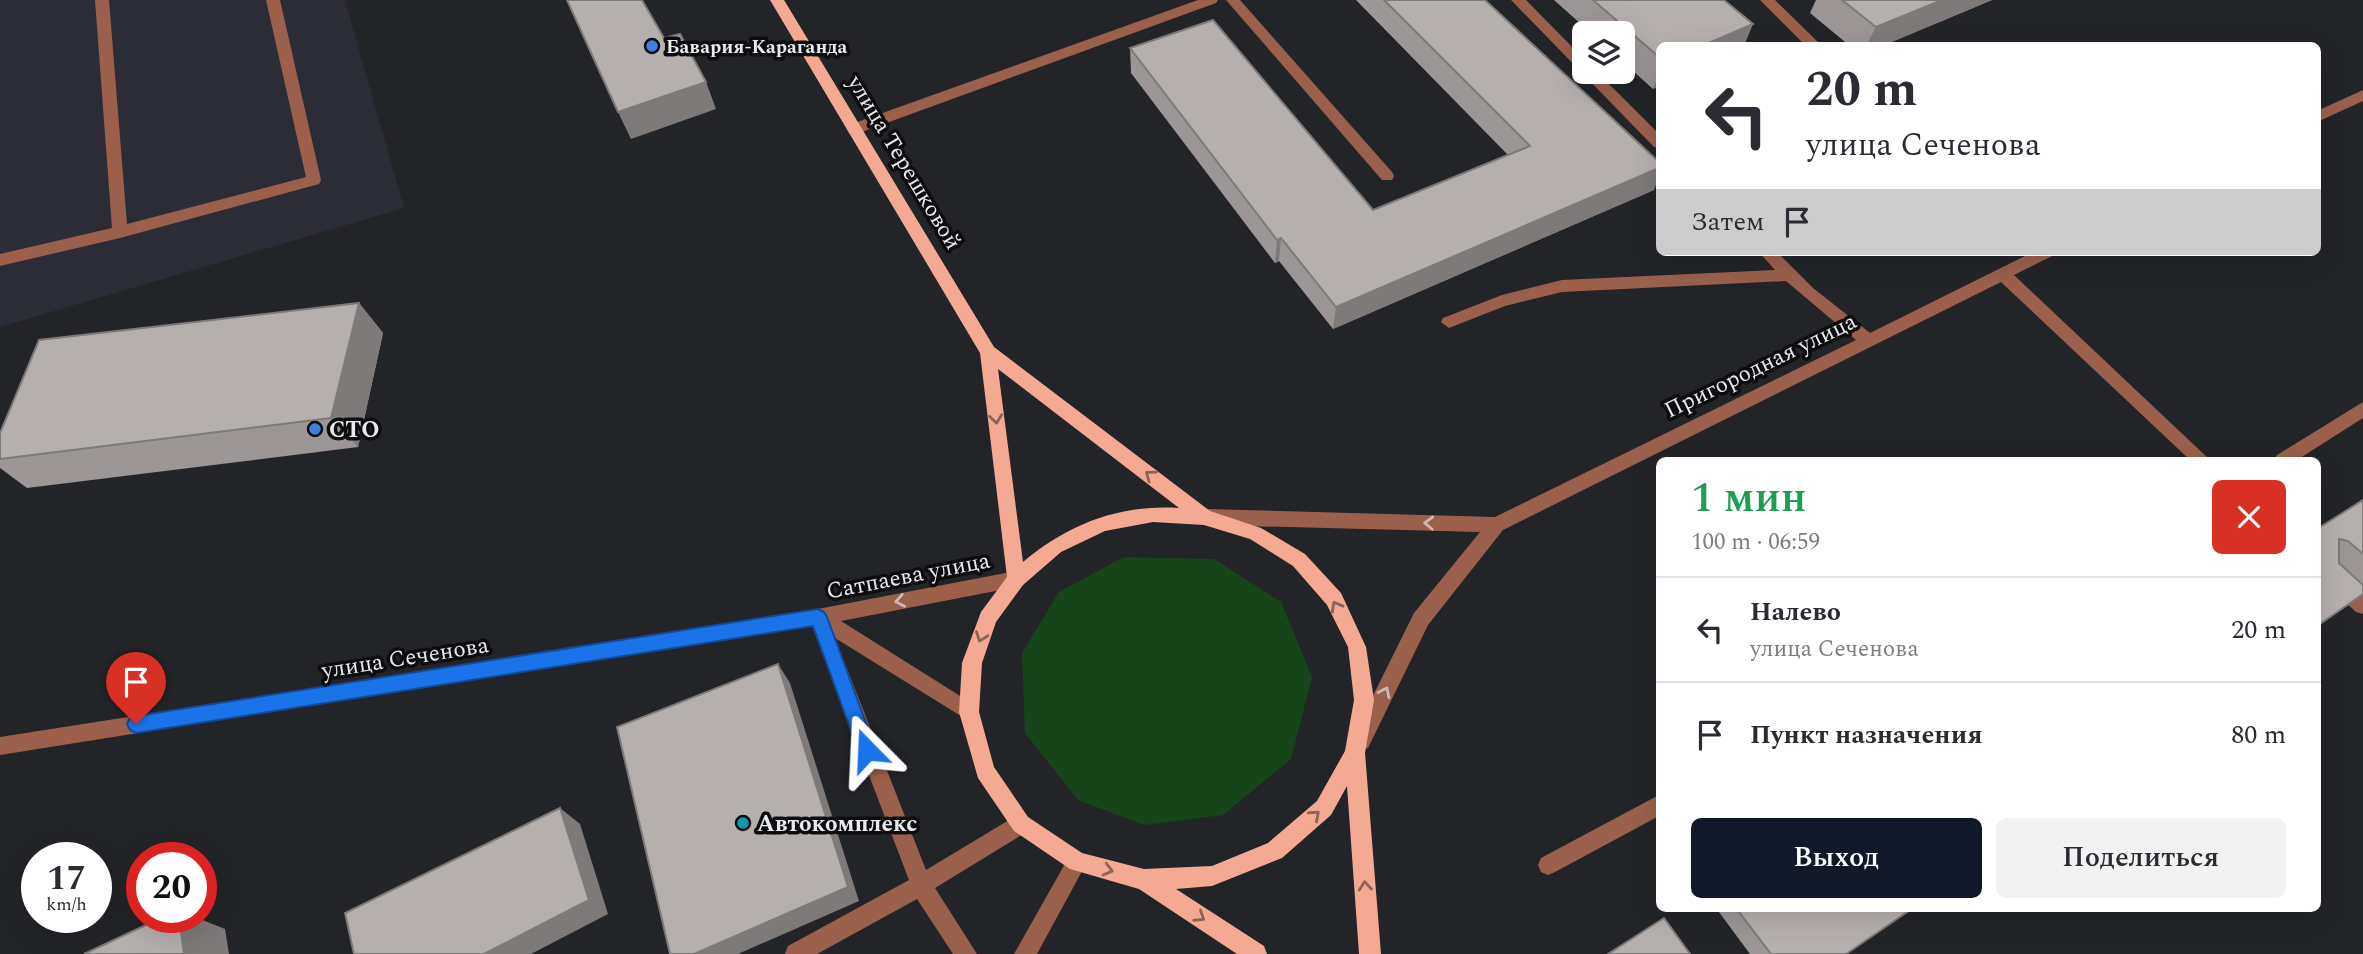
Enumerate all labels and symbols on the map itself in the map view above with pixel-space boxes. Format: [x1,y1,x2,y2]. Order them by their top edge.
place label: Бавария-Караганда [666,33,848,62]
marker: Бавария-Караганда [644,38,660,54]
street label: улица Терешковой [837,68,970,257]
street label: Пригородная улица [1658,304,1863,428]
place label: СТО [329,413,379,448]
one-way arrow [989,413,1004,425]
marker: СТО [307,421,323,437]
one-way arrow [1145,471,1158,484]
one-way arrow [1423,516,1434,531]
street label: Сатпаева улица [823,543,993,610]
one-way arrow [894,593,906,608]
one-way arrow [1331,600,1344,613]
street label: улица Сеченова [318,628,491,689]
one-way arrow [976,631,990,643]
pin [106,652,166,724]
one-way arrow [1376,687,1390,699]
position arrow [830,713,904,787]
place label: Автокомплекс [757,807,917,842]
one-way arrow [1307,811,1320,823]
marker: Автокомплекс [735,815,751,831]
speed limit sign: 20 [126,842,217,933]
one-way arrow [1101,862,1113,876]
one-way arrow [1358,880,1373,891]
one-way arrow [1192,909,1205,921]

